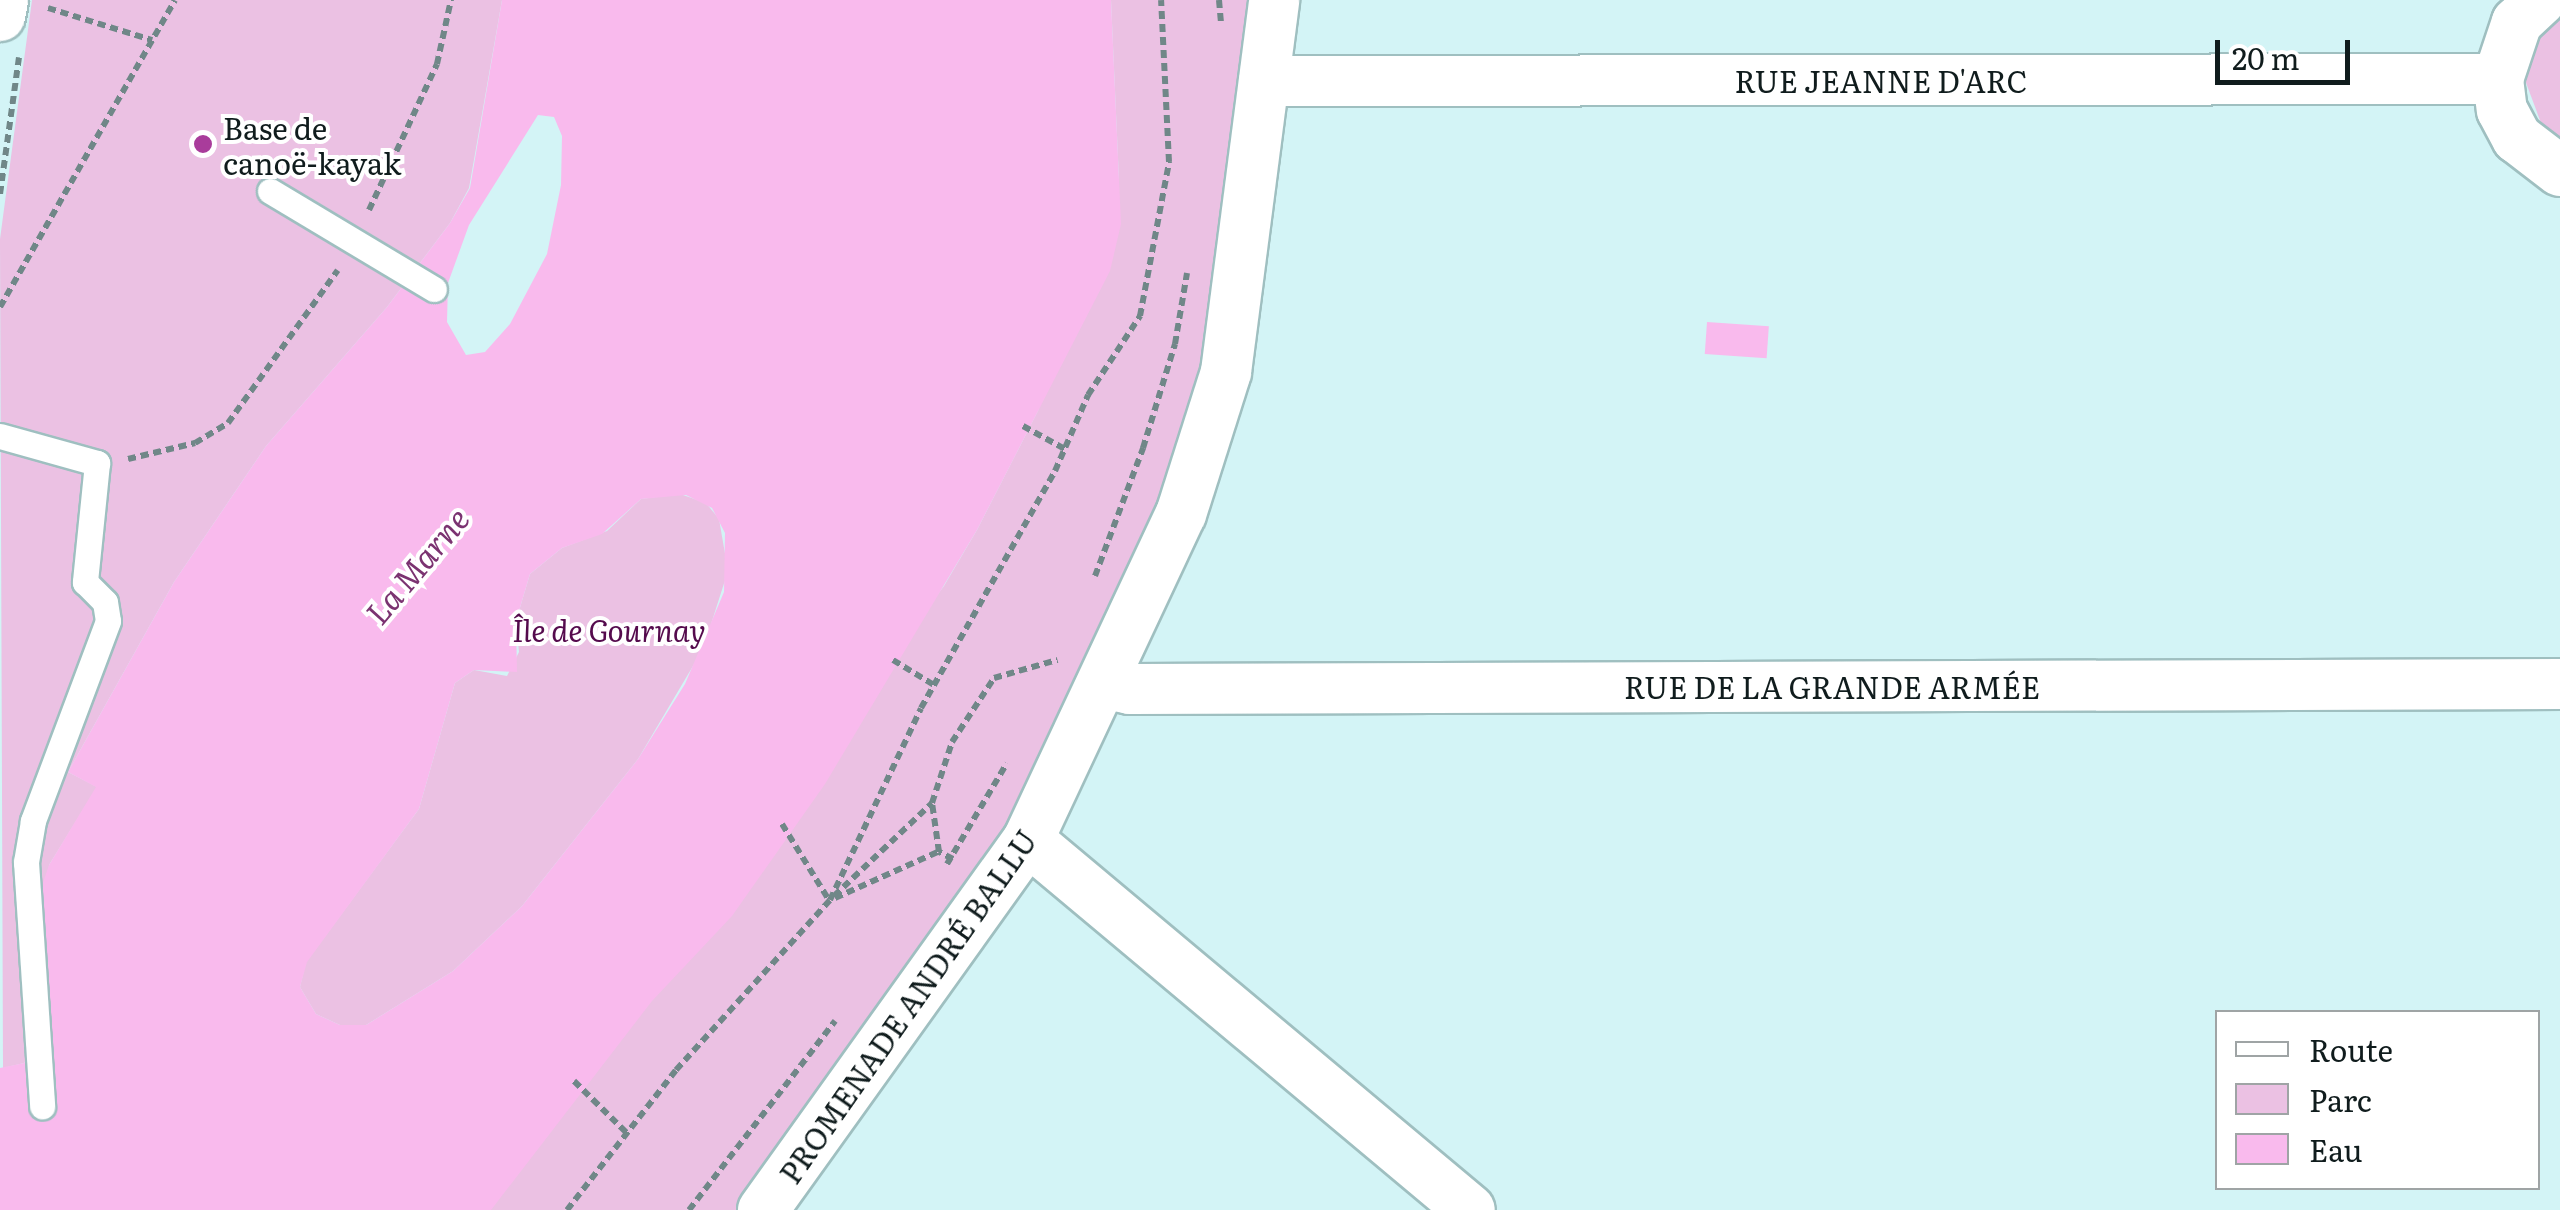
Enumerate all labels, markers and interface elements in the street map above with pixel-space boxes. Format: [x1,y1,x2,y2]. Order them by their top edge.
scale bar [2220,20,2355,82]
text: 20 m [2232,35,2300,79]
street label: RUE JEANNE D'ARC [1735,62,2027,98]
place label: Base de canoë-kayak [223,109,401,180]
marker: Base de canoë-kayak [192,133,214,155]
water label: La Marne [356,499,476,631]
park label: Île de Gournay [512,611,706,647]
street label: RUE DE LA GRANDE ARMÉE [1624,668,2040,704]
street label: PROMENADE ANDRÉ BALLU [771,822,1043,1190]
legend [2215,1010,2540,1190]
text: Route [2309,1027,2393,1071]
text: Parc [2309,1077,2372,1121]
text: Eau [2309,1127,2363,1171]

